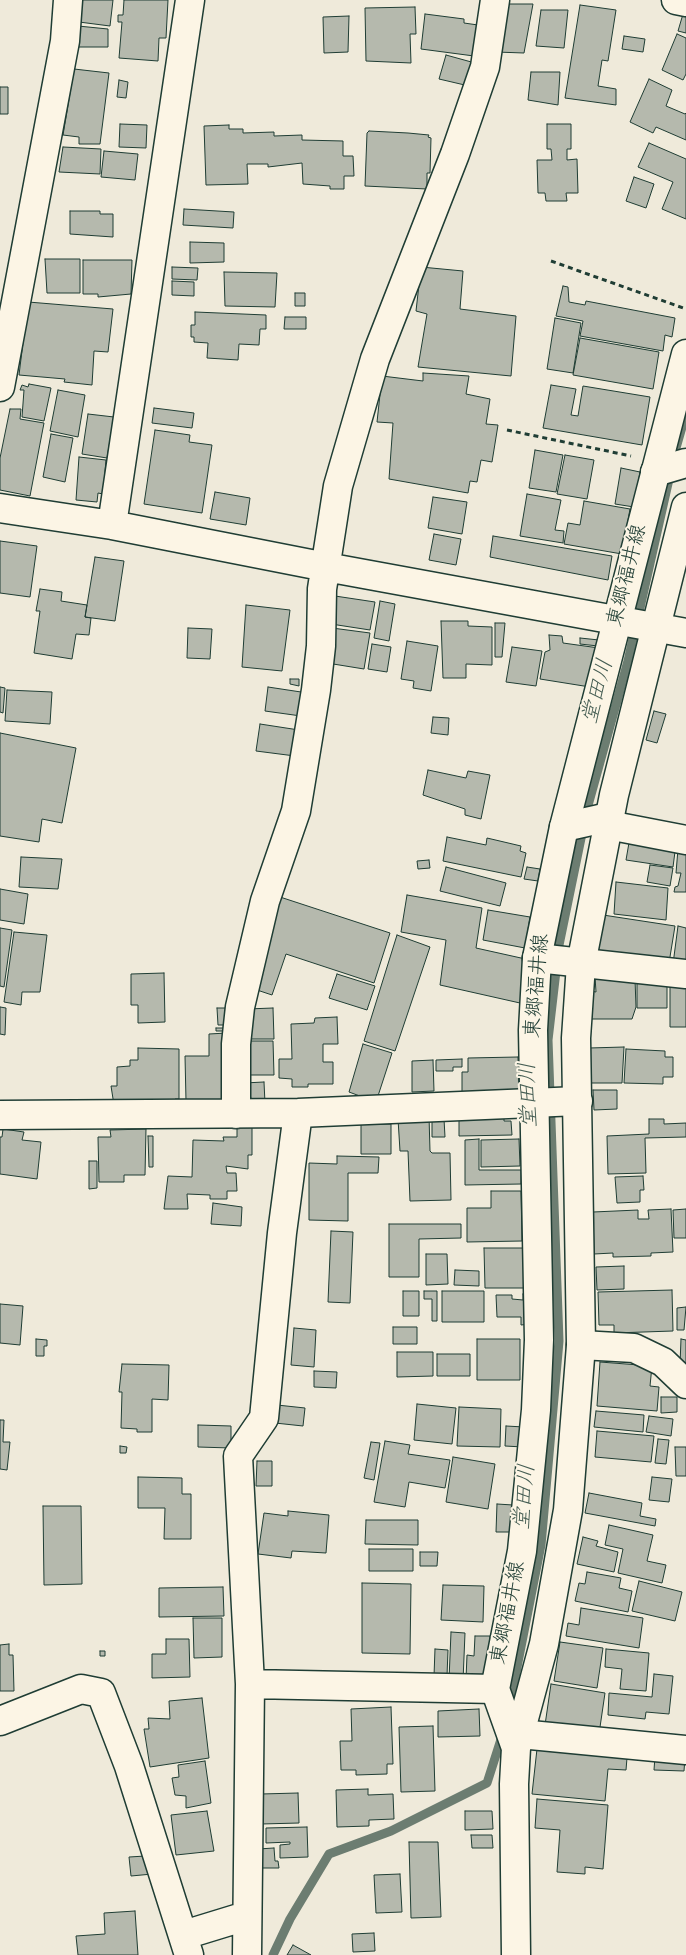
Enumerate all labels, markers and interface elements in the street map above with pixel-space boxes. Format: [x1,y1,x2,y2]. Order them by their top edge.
street label: 東郷福井線 [604,522,654,630]
water label: 堂田川 [579,657,621,727]
street label: 東郷福井線 [522,933,556,1039]
water label: 堂田川 [517,1062,545,1128]
water label: 堂田川 [511,1463,543,1531]
street label: 東郷福井線 [488,1559,532,1667]

